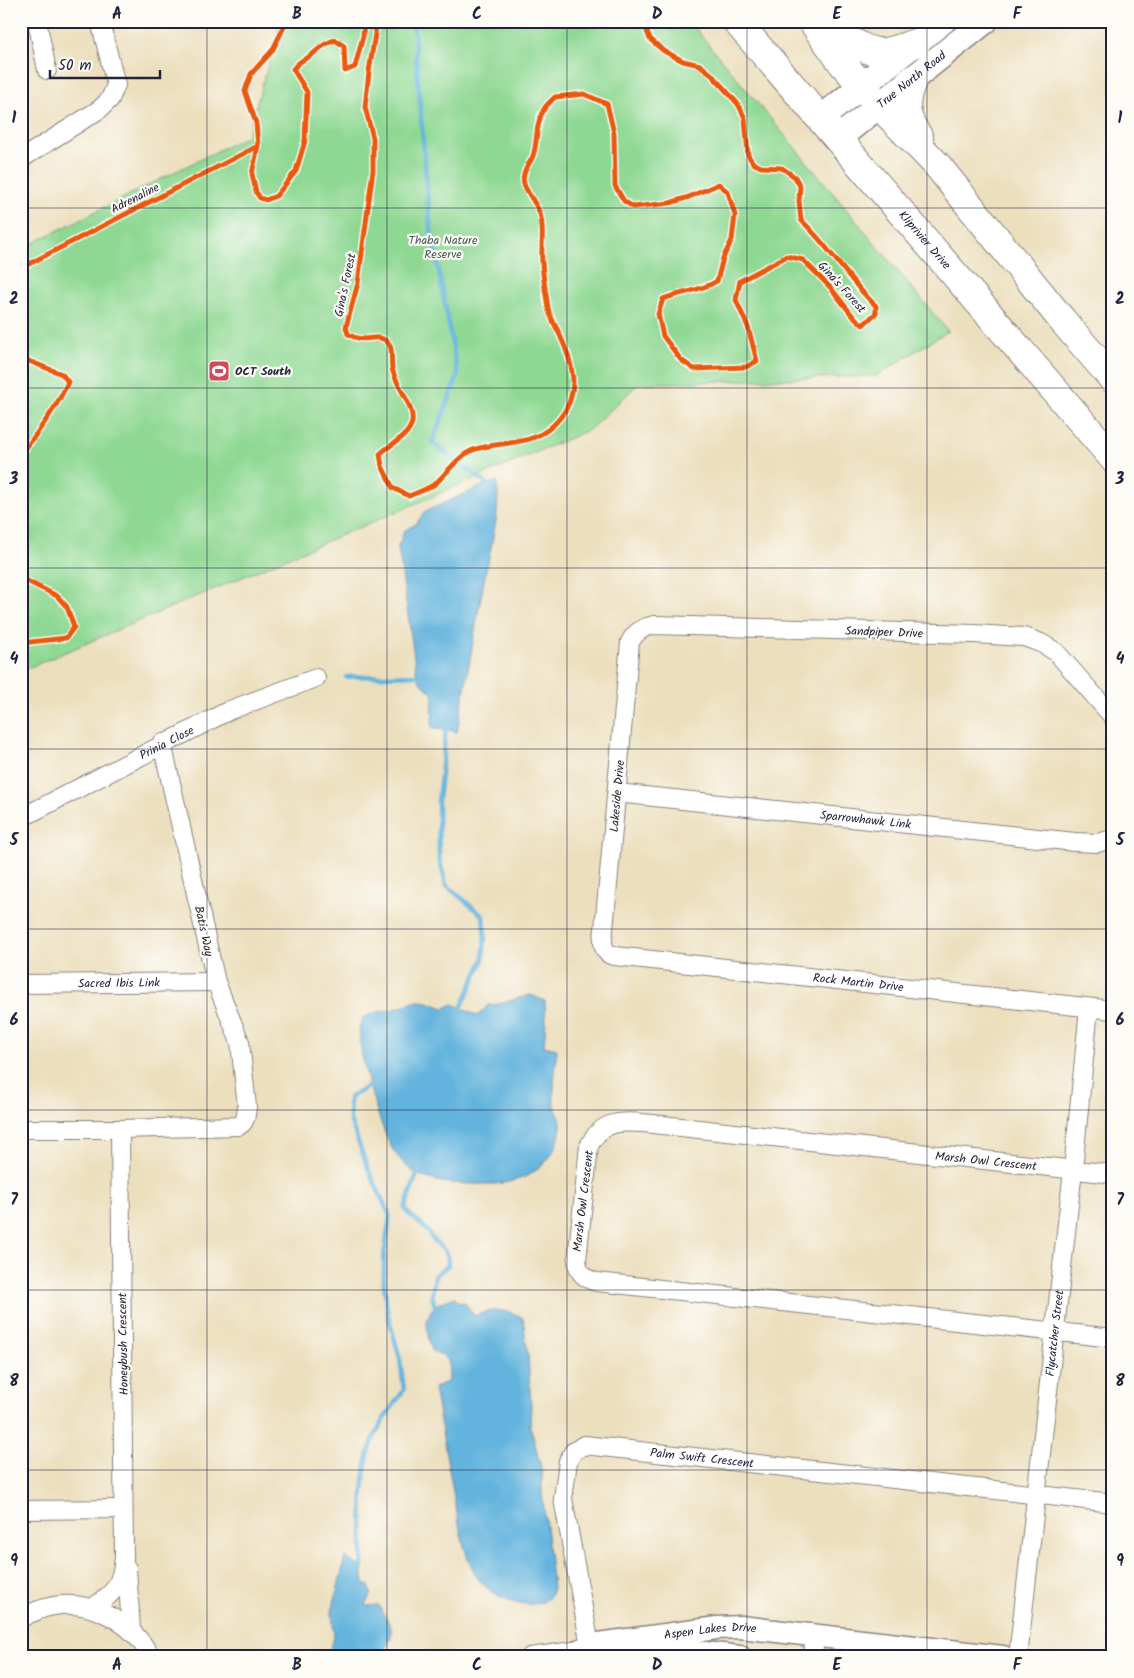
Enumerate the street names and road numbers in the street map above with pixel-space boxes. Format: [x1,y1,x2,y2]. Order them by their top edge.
street label: True North Road [873,46,951,114]
street label: Adrenaline [108,178,163,219]
street label: Kliprivier Drive [893,206,956,274]
street label: Gina's Forest [329,251,362,319]
street label: Gina's Forest [813,257,871,318]
street label: Sandpiper Drive [845,622,924,643]
street label: Prinia Close [136,721,198,765]
street label: Lakeside Drive [605,759,630,833]
street label: Sparrowhawk Link [819,806,912,834]
street label: Batis Way [189,904,218,959]
street label: Rock Martin Drive [812,969,905,997]
street label: Sacred Ibis Link [78,974,160,993]
street label: Marsh Owl Crescent [934,1147,1038,1176]
street label: Marsh Owl Crescent [568,1149,599,1253]
street label: Flycatcher Street [1041,1288,1069,1377]
street label: Honeybush Crescent [113,1292,134,1396]
street label: Palm Swift Crescent [649,1443,755,1474]
street label: Aspen Lakes Drive [663,1618,758,1645]

